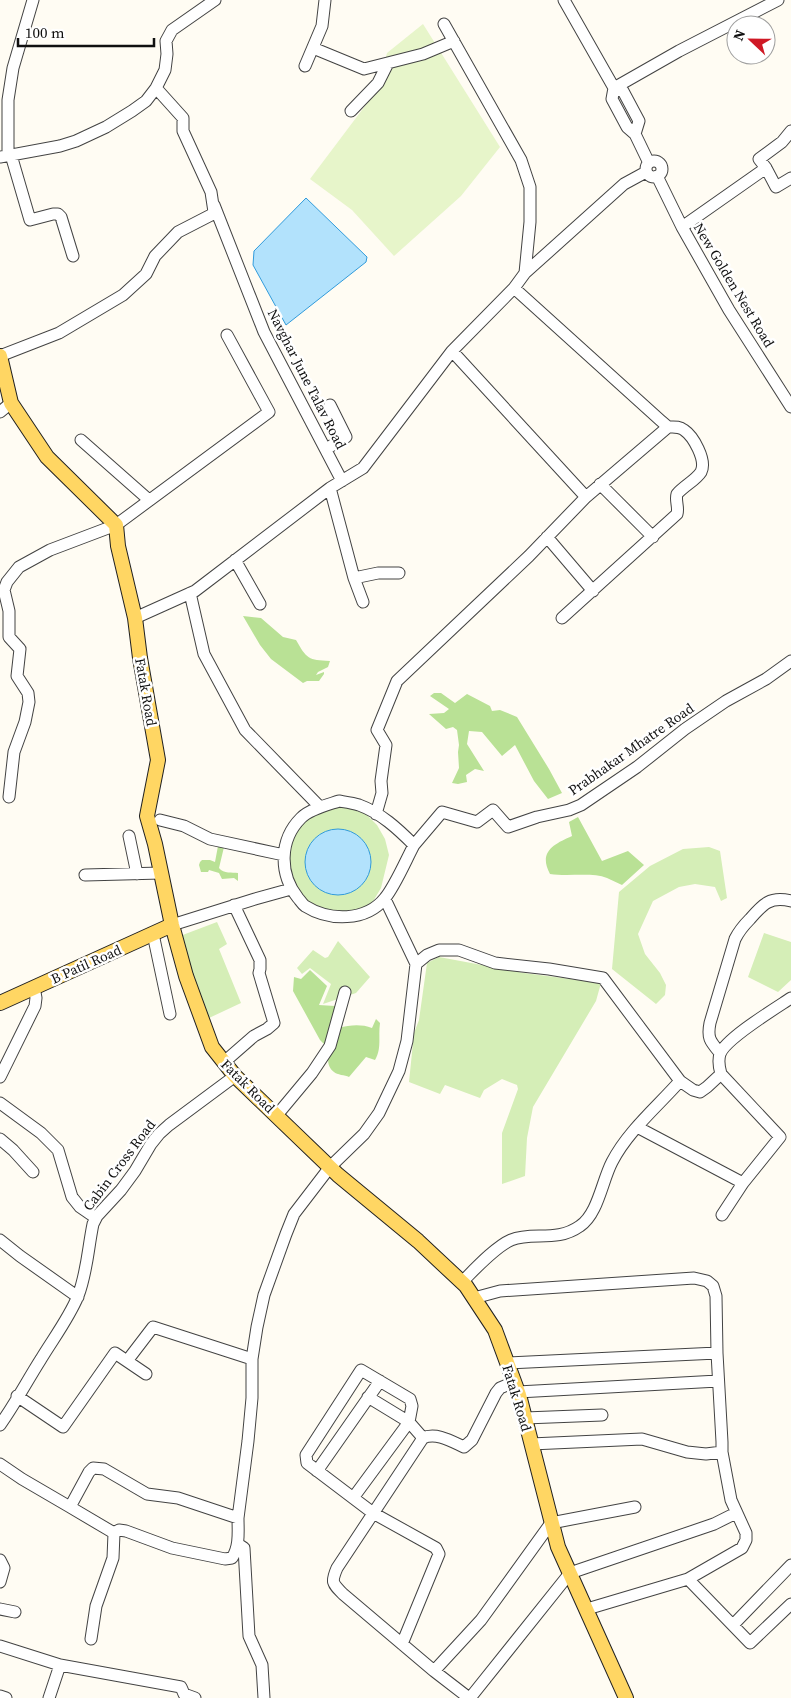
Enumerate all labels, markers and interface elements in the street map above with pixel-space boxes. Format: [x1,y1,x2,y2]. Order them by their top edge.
scale bar [18,15,154,47]
north arrow [726,15,776,65]
text: 100 m [25,22,65,43]
text: N [728,27,750,44]
street label: New Golden Nest Road [689,219,779,351]
street label: Navghar June Talav Road [263,305,351,453]
street label: Fatak Road [130,656,162,728]
street label: Prabhakar Mhatre Road [564,698,698,800]
street label: B Patil Road [48,940,125,988]
street label: Fatak Road [217,1055,279,1117]
street label: Cabin Cross Road [78,1115,160,1215]
street label: Fatak Road [497,1362,537,1434]

